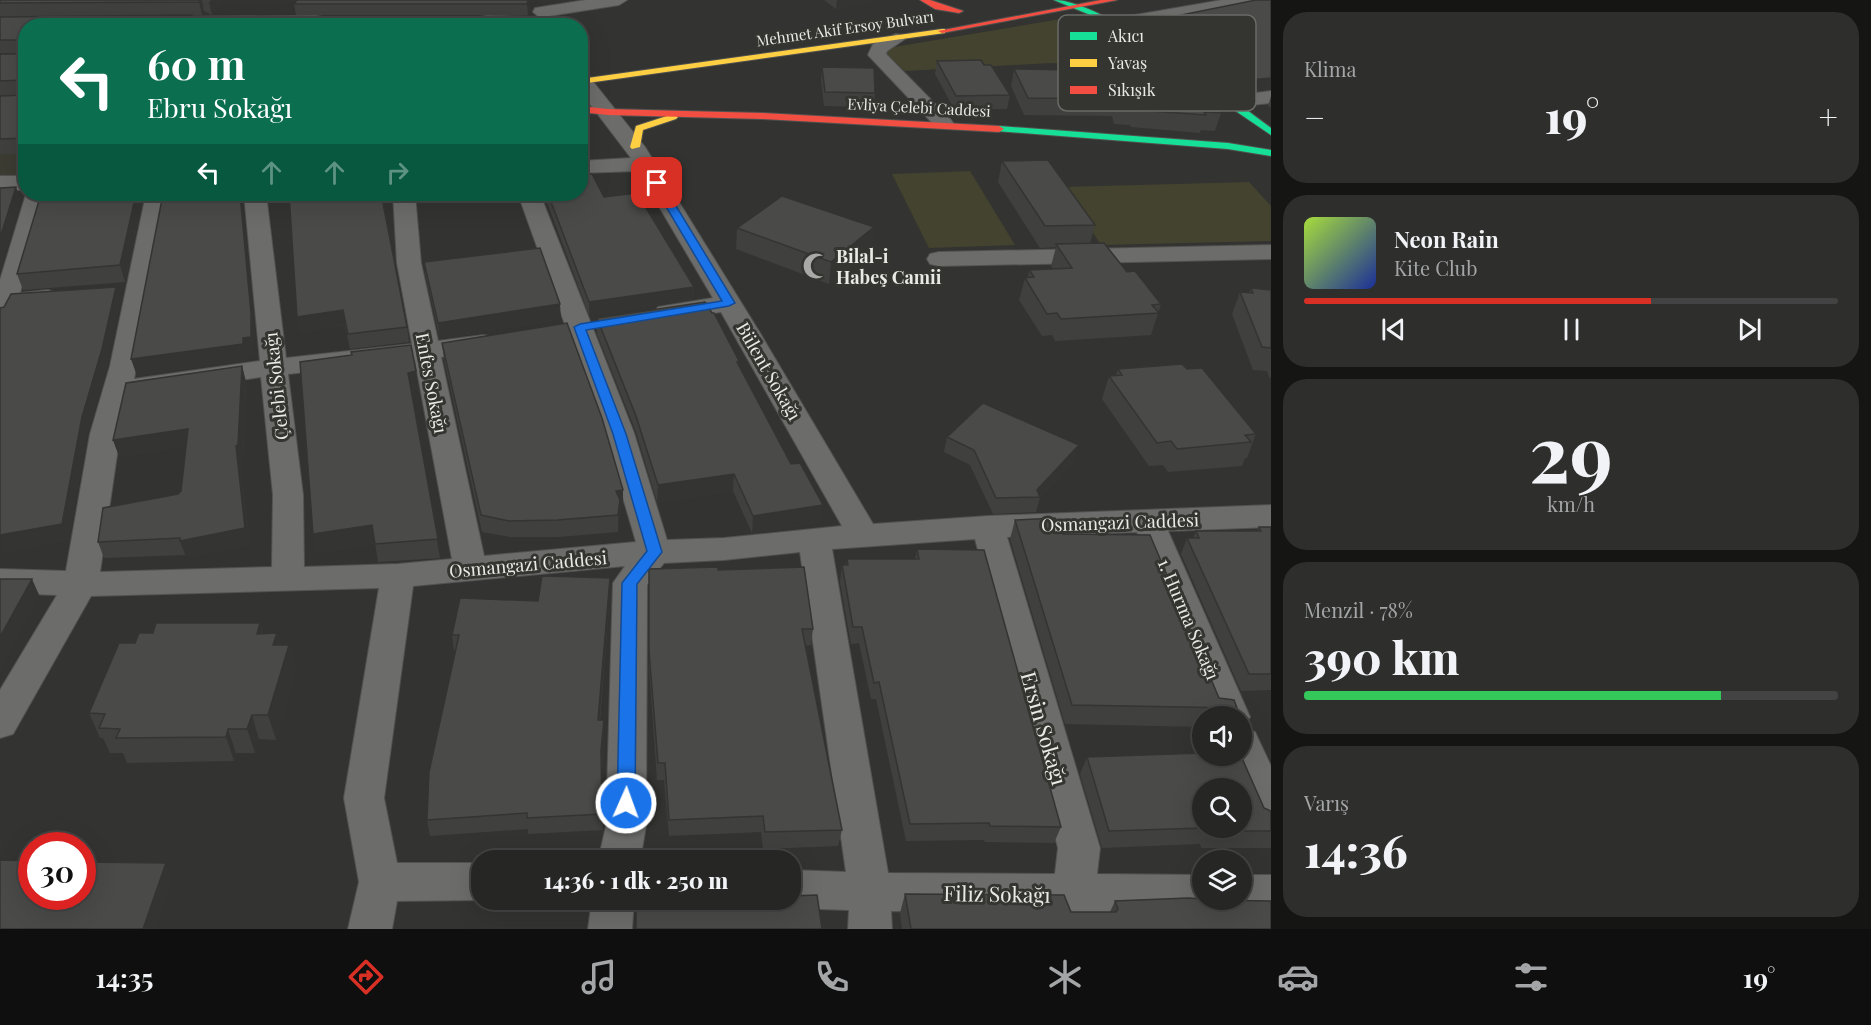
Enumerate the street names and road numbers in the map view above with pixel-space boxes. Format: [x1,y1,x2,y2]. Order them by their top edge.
street label: Mehmet Akif Ersoy Bulvarı [755,6,936,50]
street label: Evliya Çelebi Caddesi [847,93,992,121]
street label: Bülent Sokağı [731,317,807,425]
street label: Çelebi Sokağı [258,331,294,441]
street label: Enfes Sokağı [410,331,454,435]
street label: Osmangazi Caddesi [1041,507,1199,537]
street label: Osmangazi Caddesi [448,545,608,583]
street label: 1. Hurma Sokağı [1153,555,1225,683]
street label: Ersin Sokağı [1015,668,1075,788]
street label: Filiz Sokağı [943,878,1051,908]

